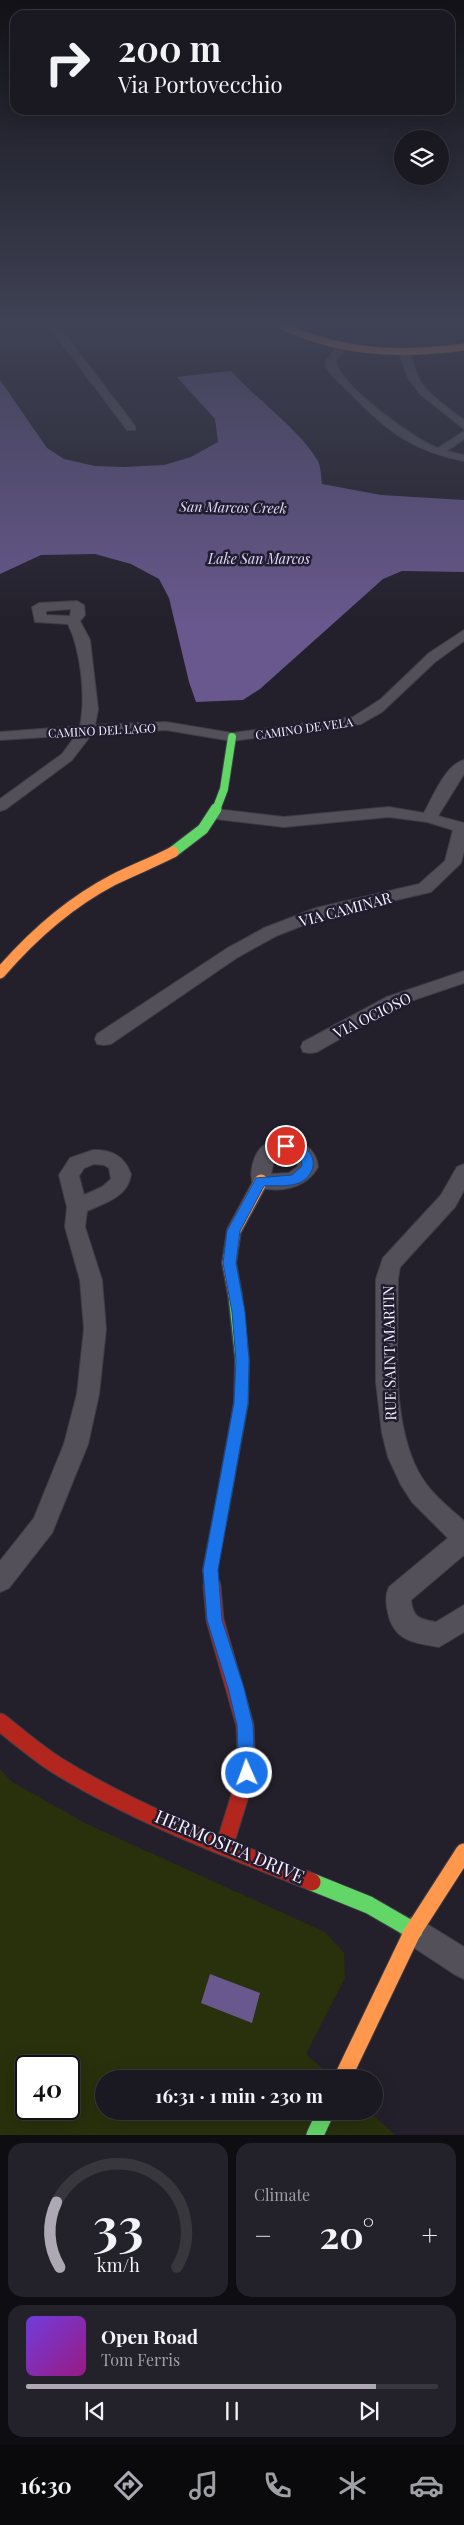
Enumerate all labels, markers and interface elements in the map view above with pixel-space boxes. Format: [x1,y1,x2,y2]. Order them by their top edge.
text: 200 m [118,24,221,71]
icon: right [35,30,100,95]
text: Via Portovecchio [118,69,283,99]
map controls [394,130,449,185]
button: layers [394,130,449,185]
water label: San Marcos Creek [178,497,287,517]
water label: Lake San Marcos [207,549,311,568]
street label: CAMINO DE VELA [254,713,354,743]
street label: CAMINO DEL LAGO [48,719,157,741]
street label: VIA CAMINAR [296,887,394,931]
street label: VIA OCIOSO [329,988,414,1043]
pin [265,1125,307,1167]
icon: arrive [272,1132,300,1160]
street label: RUE SAINT MARTIN [378,1285,400,1421]
position arrow [220,1746,272,1798]
street label: HERMOSITA DRIVE [152,1804,308,1888]
speed limit sign: 40 [15,2055,80,2120]
text: 16:31 · 1 min · 230 m [155,2082,323,2108]
text: Climate [254,2184,310,2205]
text: 33 [93,2190,143,2259]
text: 20° [319,2208,374,2259]
text: − [254,2216,272,2253]
text: + [422,2216,438,2253]
text: km/h [97,2253,140,2276]
text: Open Road [101,2323,198,2349]
text: Tom Ferris [101,2349,180,2370]
icon: previous [81,2397,109,2425]
icon: pause [218,2397,246,2425]
icon: next [355,2397,383,2425]
icon: directions [111,2468,146,2503]
icon: music [186,2468,221,2503]
icon: phone [260,2468,295,2503]
icon: climate [335,2468,370,2503]
icon: car [409,2468,444,2503]
text: 16:30 [20,2470,72,2500]

